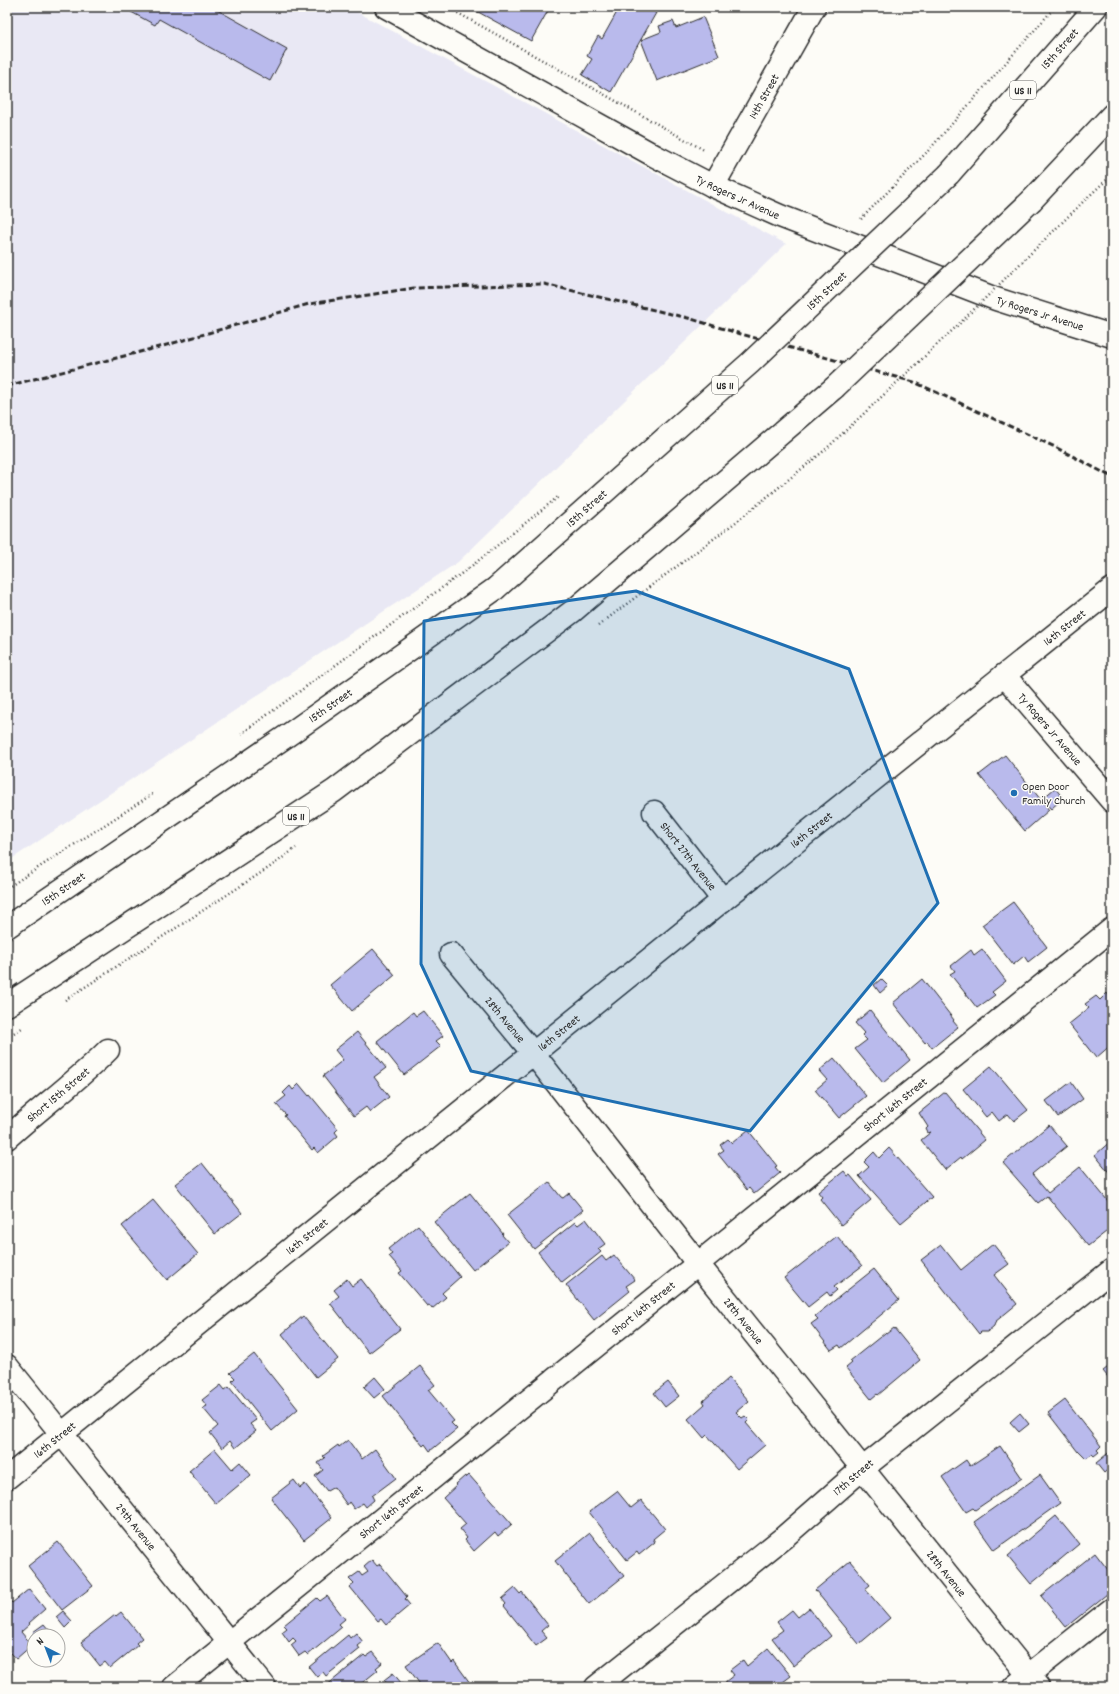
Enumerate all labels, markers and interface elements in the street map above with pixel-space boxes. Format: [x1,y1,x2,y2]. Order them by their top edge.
street label: 15th Street [1038,25,1084,74]
street label: 14th Street [745,71,785,123]
road number: US 11 [1010,81,1036,99]
street label: Ty Rogers Jr Avenue [692,171,782,225]
street label: 15th Street [803,268,852,315]
street label: Ty Rogers Jr Avenue [994,293,1086,336]
road number: US 11 [712,376,738,394]
street label: 15th Street [563,486,612,532]
street label: 16th Street [1040,606,1091,651]
street label: 15th Street [306,685,357,728]
street label: Ty Rogers Jr Avenue [1013,690,1085,770]
place label: Open Door Family Church [1022,779,1085,810]
marker: Open Door Family Church [1009,788,1019,798]
road number: US 11 [283,807,309,825]
street label: 16th Street [787,808,837,853]
street label: Short 27th Avenue [655,819,720,895]
street label: 15th Street [39,868,90,911]
street label: 28th Avenue [480,994,528,1047]
street label: 16th Street [535,1011,585,1056]
street label: Short 15th Street [24,1064,95,1127]
street label: Short 16th Street [860,1074,932,1137]
street label: 16th Street [283,1215,333,1260]
street label: Short 16th Street [608,1278,680,1340]
street label: 28th Avenue [718,1295,766,1349]
street label: 16th Street [30,1418,81,1463]
street label: 17th Street [830,1455,879,1501]
street label: Short 16th Street [356,1481,428,1544]
street label: 29th Avenue [111,1500,159,1555]
street label: 28th Avenue [921,1547,969,1601]
north arrow [26,1628,66,1668]
text: N [33,1634,48,1650]

